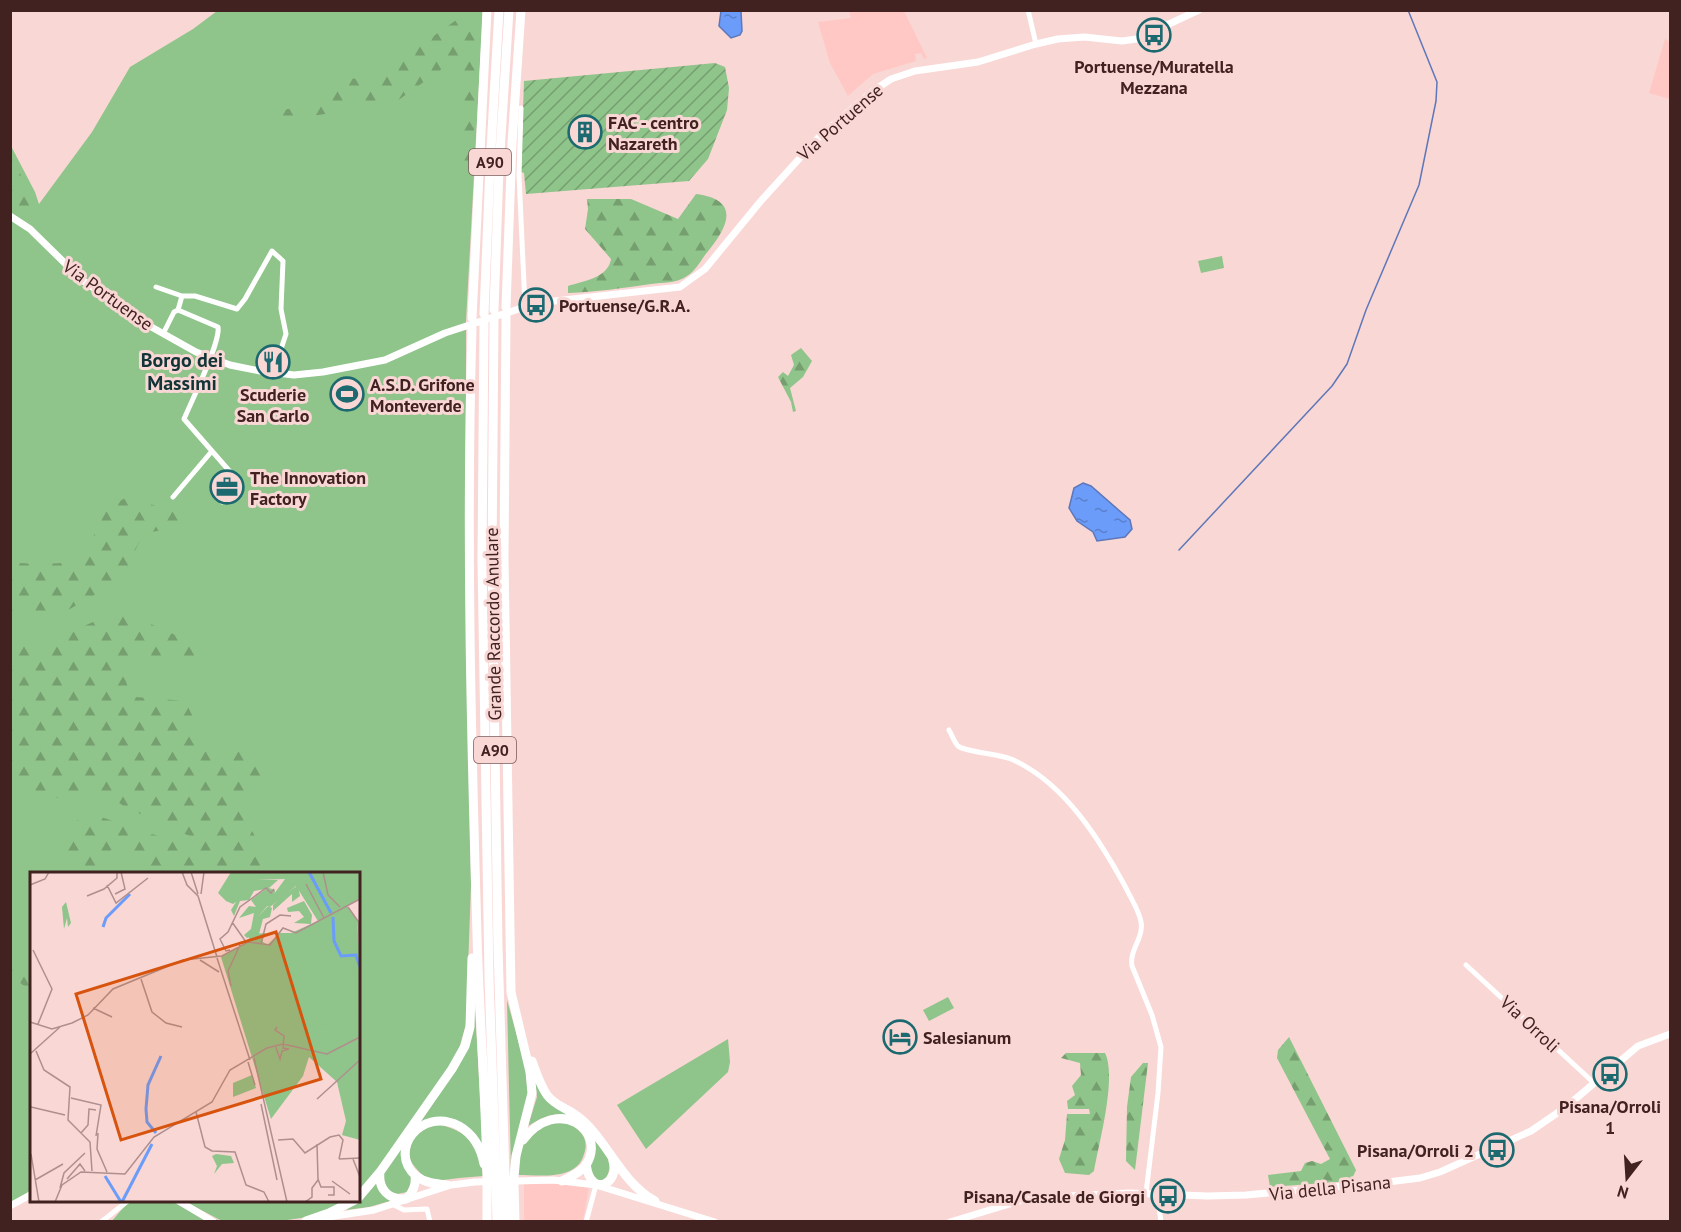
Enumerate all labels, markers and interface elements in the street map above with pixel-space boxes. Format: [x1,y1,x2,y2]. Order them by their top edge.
bus stop icon: Portuense/Muratella Mezzana [1136,17,1172,53]
place label: Portuense/Muratella Mezzana [1074,55,1234,99]
street label: Via Portuense [792,79,888,166]
place label: FAC - centro Nazareth [608,111,699,155]
building icon: FAC - centro Nazareth [567,114,603,150]
road number: A90 [469,149,511,175]
street label: Via Portuense [58,254,158,335]
bus stop icon: Portuense/G.R.A. [518,287,554,323]
place label: Portuense/G.R.A. [559,294,690,317]
restaurant icon: Scuderie San Carlo [255,344,291,380]
district label: Borgo dei Massimi [141,347,223,396]
place label: A.S.D. Grifone Monteverde [370,373,475,417]
sports icon: A.S.D. Grifone Monteverde [329,376,365,412]
place label: Scuderie San Carlo [237,383,310,427]
place label: The Innovation Factory [250,466,366,510]
office icon: The Innovation Factory [209,469,245,505]
street label: Grande Raccordo Anulare [480,527,506,721]
road number: A90 [474,737,516,763]
inset map [30,872,360,1202]
street label: Via Orroli [1495,990,1565,1057]
hotel icon: Salesianum [882,1019,918,1055]
place label: Salesianum [923,1026,1011,1049]
bus stop icon: Pisana/Orroli 1 [1592,1056,1628,1092]
place label: Pisana/Orroli 1 [1559,1095,1661,1139]
bus stop icon: Pisana/Orroli 2 [1479,1132,1515,1168]
place label: Pisana/Orroli 2 [1357,1139,1474,1162]
north arrow [1597,1148,1657,1208]
street label: Via della Pisana [1267,1170,1392,1206]
bus stop icon: Pisana/Casale de Giorgi [1150,1178,1186,1214]
text: N [1615,1181,1631,1203]
place label: Pisana/Casale de Giorgi [964,1185,1145,1208]

